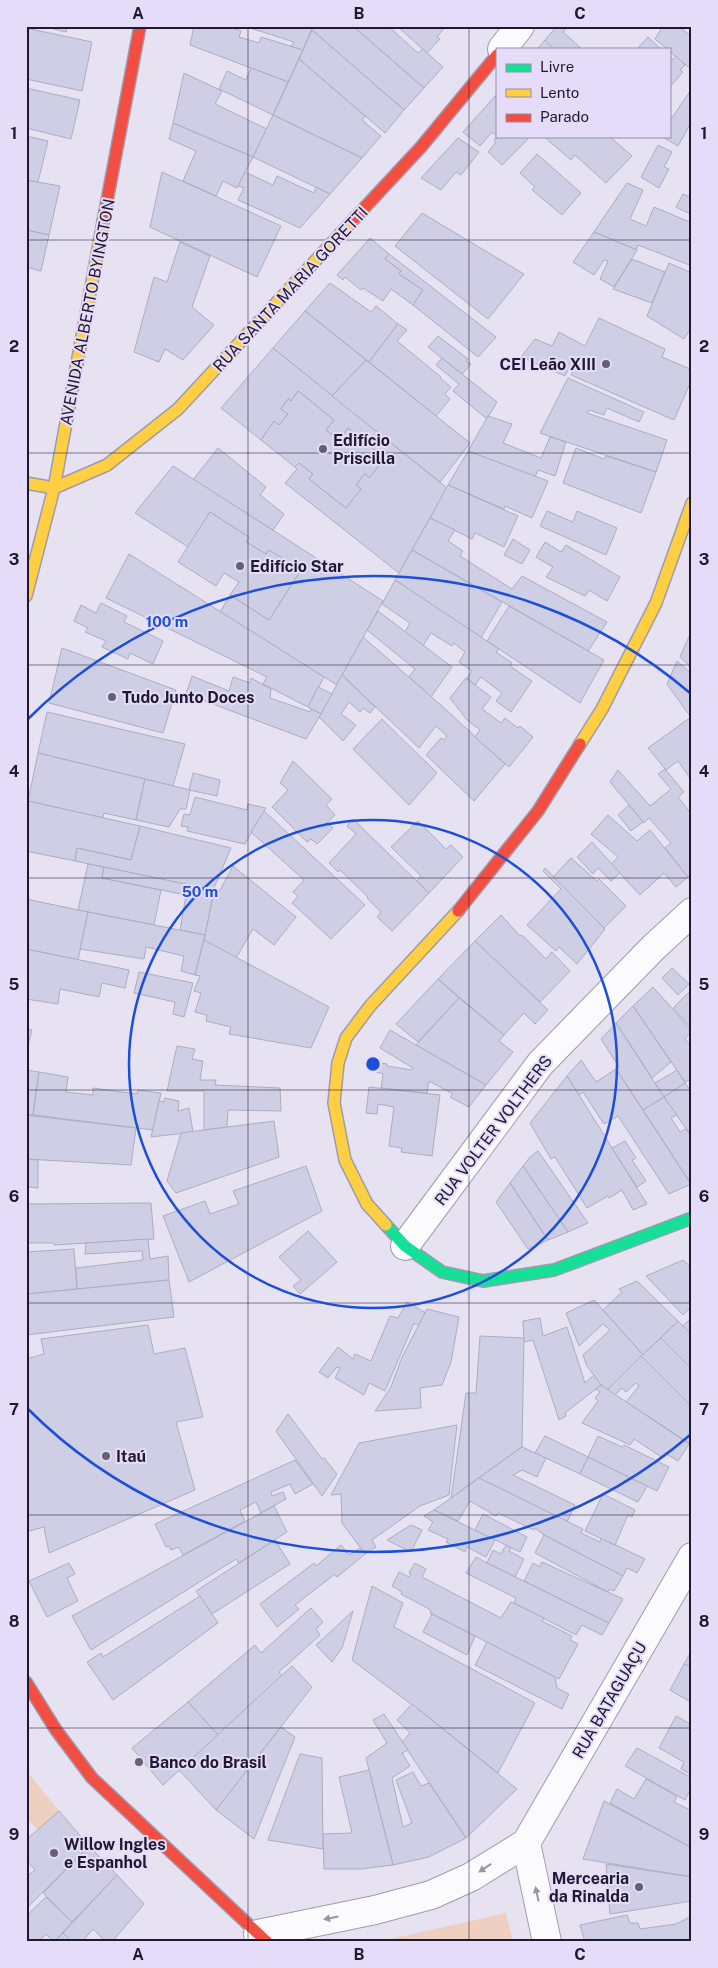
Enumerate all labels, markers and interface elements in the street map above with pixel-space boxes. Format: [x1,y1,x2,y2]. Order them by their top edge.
text: A [132,4,144,23]
text: B [354,4,365,23]
text: C [574,4,586,23]
legend [496,48,670,138]
text: Livre [540,58,574,75]
text: Lento [540,84,579,101]
text: Parado [540,108,589,125]
text: 1 [11,124,17,143]
text: 1 [701,124,707,143]
street label: AVENIDA ALBERTO BYINGTON [56,197,119,427]
street label: RUA SANTA MARIA GORETTI [209,203,372,376]
text: 2 [9,337,19,356]
text: 2 [699,337,709,356]
place label: CEI Leão XIII [499,355,596,374]
marker: CEI Leão XIII [600,358,612,370]
place label: Edifício Priscilla [333,431,395,468]
marker: Edifício Priscilla [317,443,329,455]
text: 3 [9,550,19,569]
text: 3 [699,550,709,569]
place label: Edifício Star [250,557,344,576]
marker: Edifício Star [234,560,246,572]
text: 100 m [146,613,188,630]
place label: Tudo Junto Doces [122,688,254,707]
marker: Tudo Junto Doces [106,691,118,703]
text: 4 [9,762,20,781]
text: 4 [699,762,710,781]
text: 50 m [182,883,218,900]
text: 5 [9,975,20,994]
text: 5 [699,975,710,994]
street label: RUA VOLTER VOLTHERS [431,1052,556,1209]
centre of rings [364,1055,382,1073]
text: 6 [9,1187,19,1206]
text: 6 [699,1187,709,1206]
text: 7 [9,1400,19,1419]
text: 7 [699,1400,709,1419]
place label: Itaú [116,1447,146,1466]
marker: Itaú [100,1450,112,1462]
text: 8 [9,1612,20,1631]
text: 8 [699,1612,710,1631]
street label: RUA BATAGUAÇU [568,1639,650,1762]
place label: Banco do Brasil [149,1753,267,1772]
marker: Banco do Brasil [133,1756,145,1768]
text: 9 [9,1825,19,1844]
text: 9 [699,1825,709,1844]
place label: Willow Ingles e Espanhol [64,1835,166,1872]
marker: Willow Ingles e Espanhol [48,1847,60,1859]
one-way arrow [478,1864,491,1873]
place label: Mercearia da Rinalda [549,1869,629,1906]
marker: Mercearia da Rinalda [633,1881,645,1893]
one-way arrow [532,1886,540,1902]
one-way arrow [323,1915,339,1923]
text: A [132,1945,144,1964]
text: B [354,1945,365,1964]
text: C [574,1945,586,1964]

